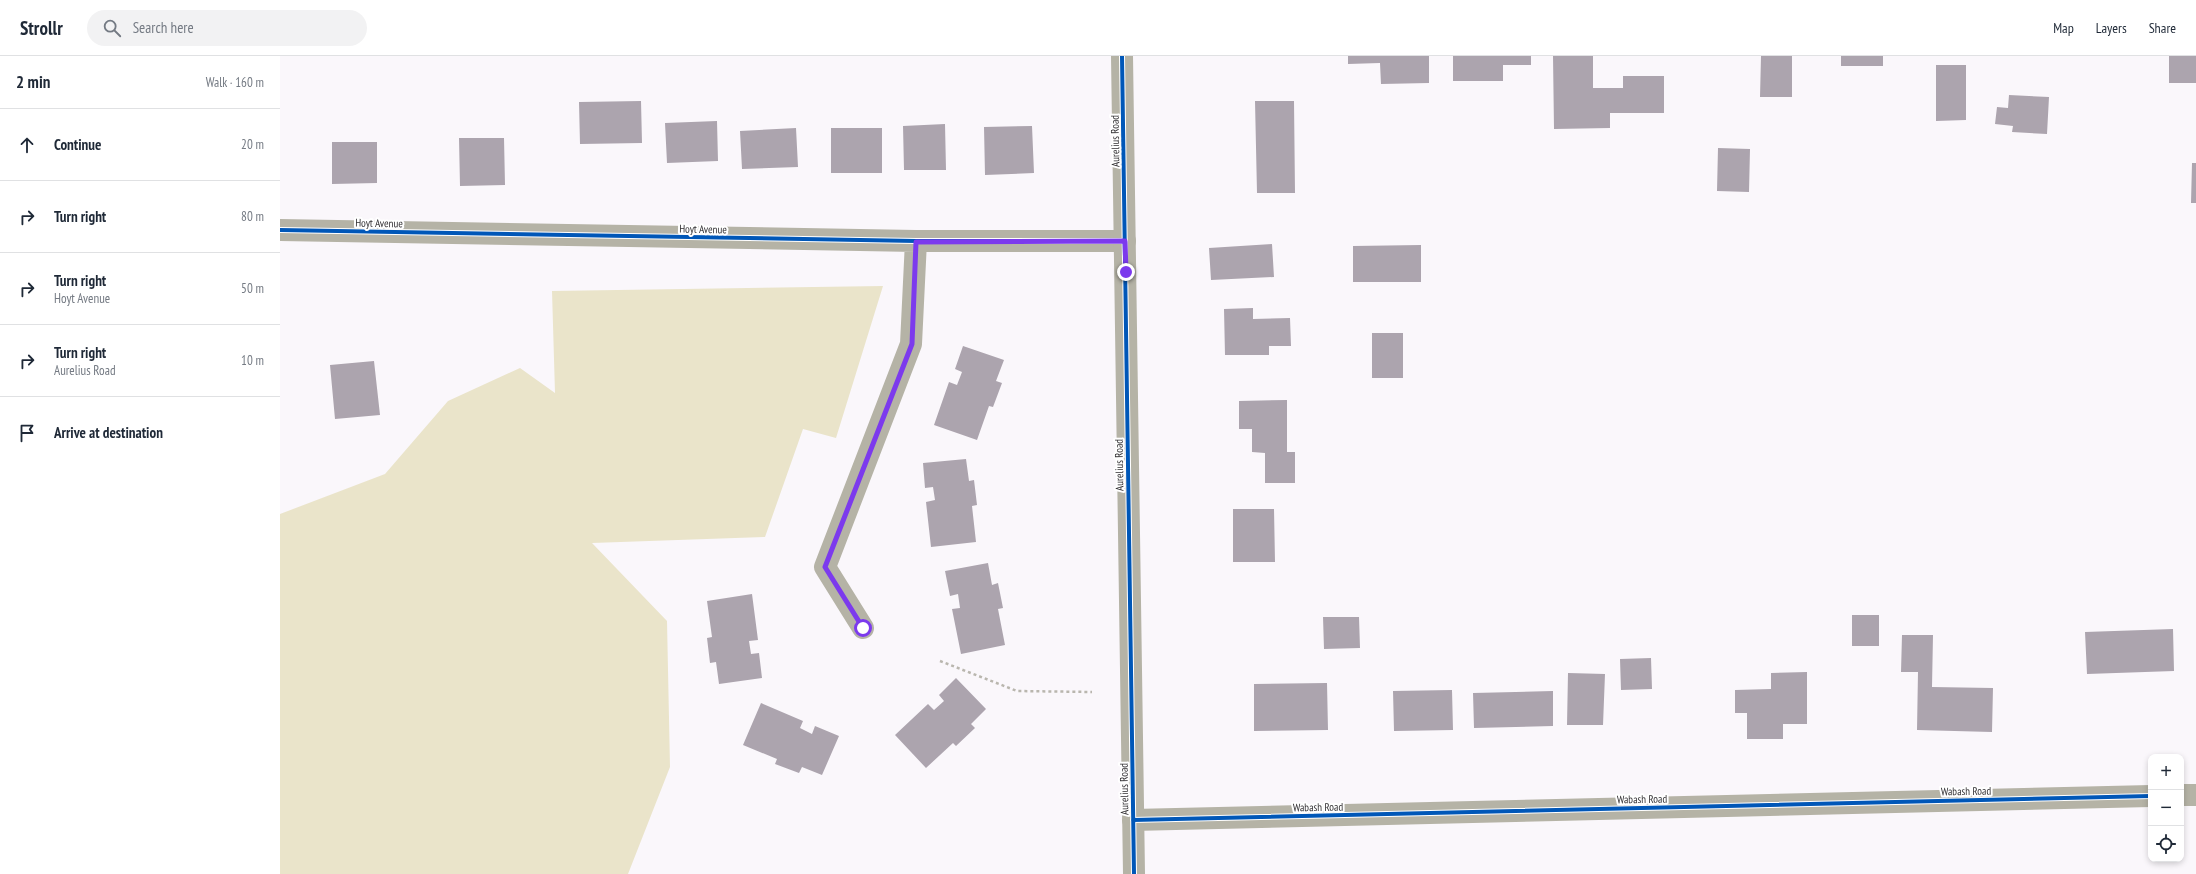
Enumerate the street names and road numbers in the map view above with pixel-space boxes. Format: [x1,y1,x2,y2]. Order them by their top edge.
street label: Aurelius Road [1108,115,1122,167]
street label: Hoyt Avenue [355,216,403,230]
street label: Hoyt Avenue [679,222,727,236]
street label: Aurelius Road [1112,439,1126,491]
street label: Aurelius Road [1117,763,1131,815]
street label: Wabash Road [1941,784,1991,798]
street label: Wabash Road [1617,792,1667,806]
street label: Wabash Road [1293,800,1343,814]

